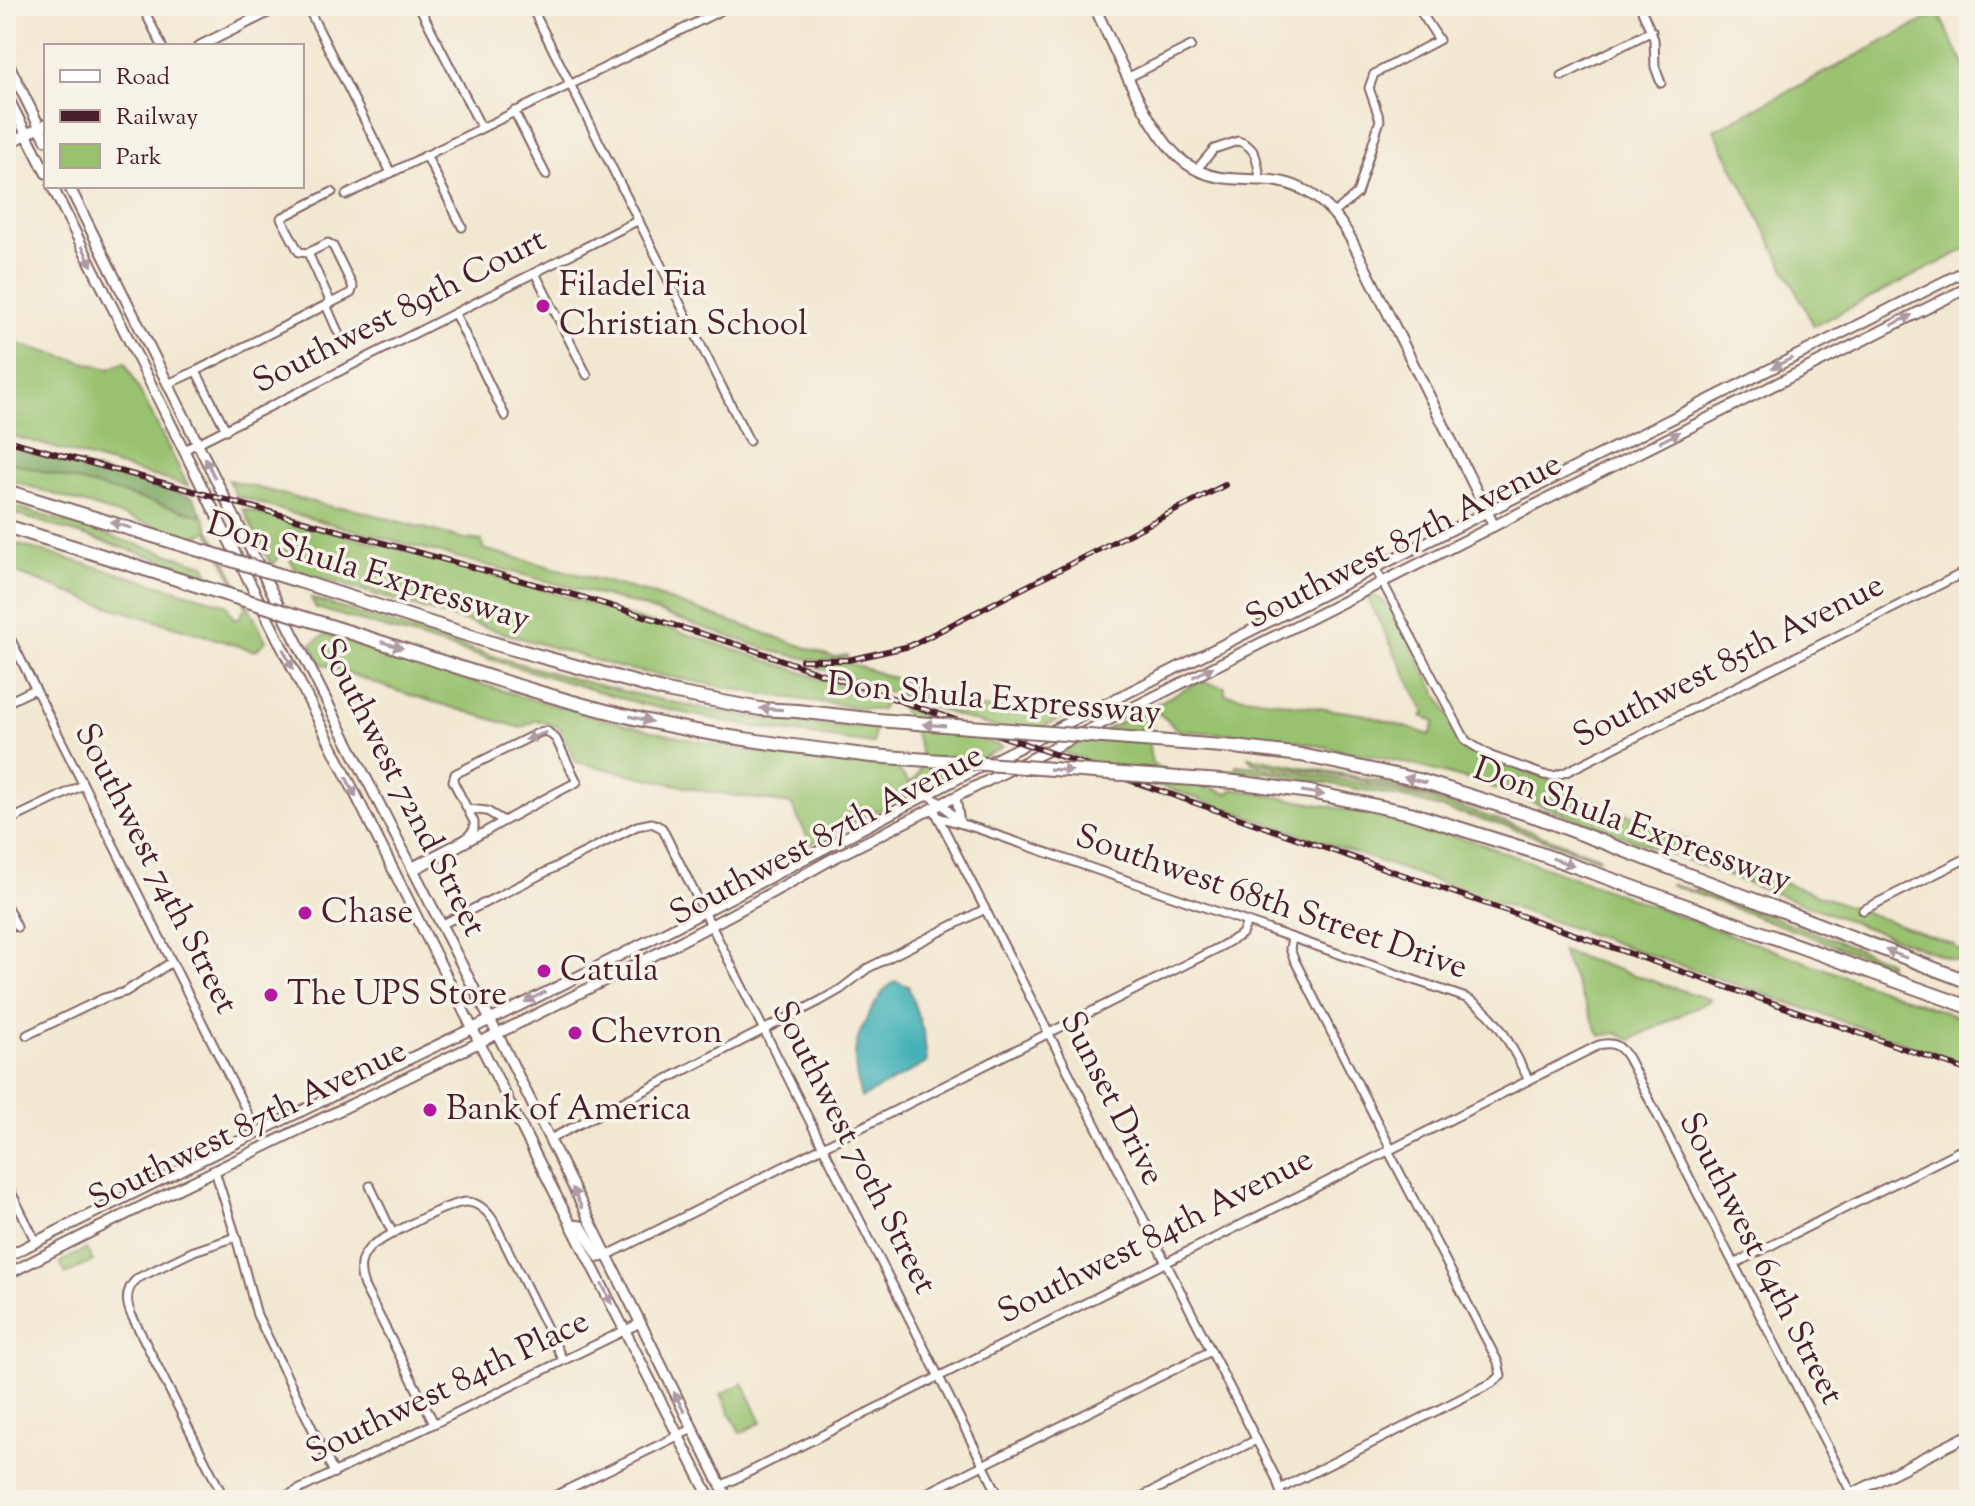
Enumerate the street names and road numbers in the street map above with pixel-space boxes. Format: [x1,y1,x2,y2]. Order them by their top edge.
street label: Southwest 89th Court [245,217,556,407]
street label: Southwest 87th Avenue [1238,441,1570,643]
street label: Don Shula Expressway [201,501,536,645]
street label: Southwest 85th Avenue [1565,562,1893,762]
street label: Southwest 72nd Street [305,630,498,946]
street label: Don Shula Expressway [825,661,1163,739]
street label: Southwest 74th Street [60,715,250,1023]
street label: Southwest 87th Avenue [662,733,992,939]
street label: Don Shula Expressway [1466,746,1798,906]
street label: Southwest 68th Street Drive [1068,813,1474,993]
street label: Southwest 70th Street [758,993,948,1303]
street label: Sunset Drive [1046,1003,1176,1195]
street label: Southwest 87th Avenue [81,1028,415,1224]
street label: Southwest 64th Street [1665,1104,1855,1414]
street label: Southwest 84th Avenue [990,1136,1322,1338]
street label: Southwest 84th Place [298,1298,598,1478]

